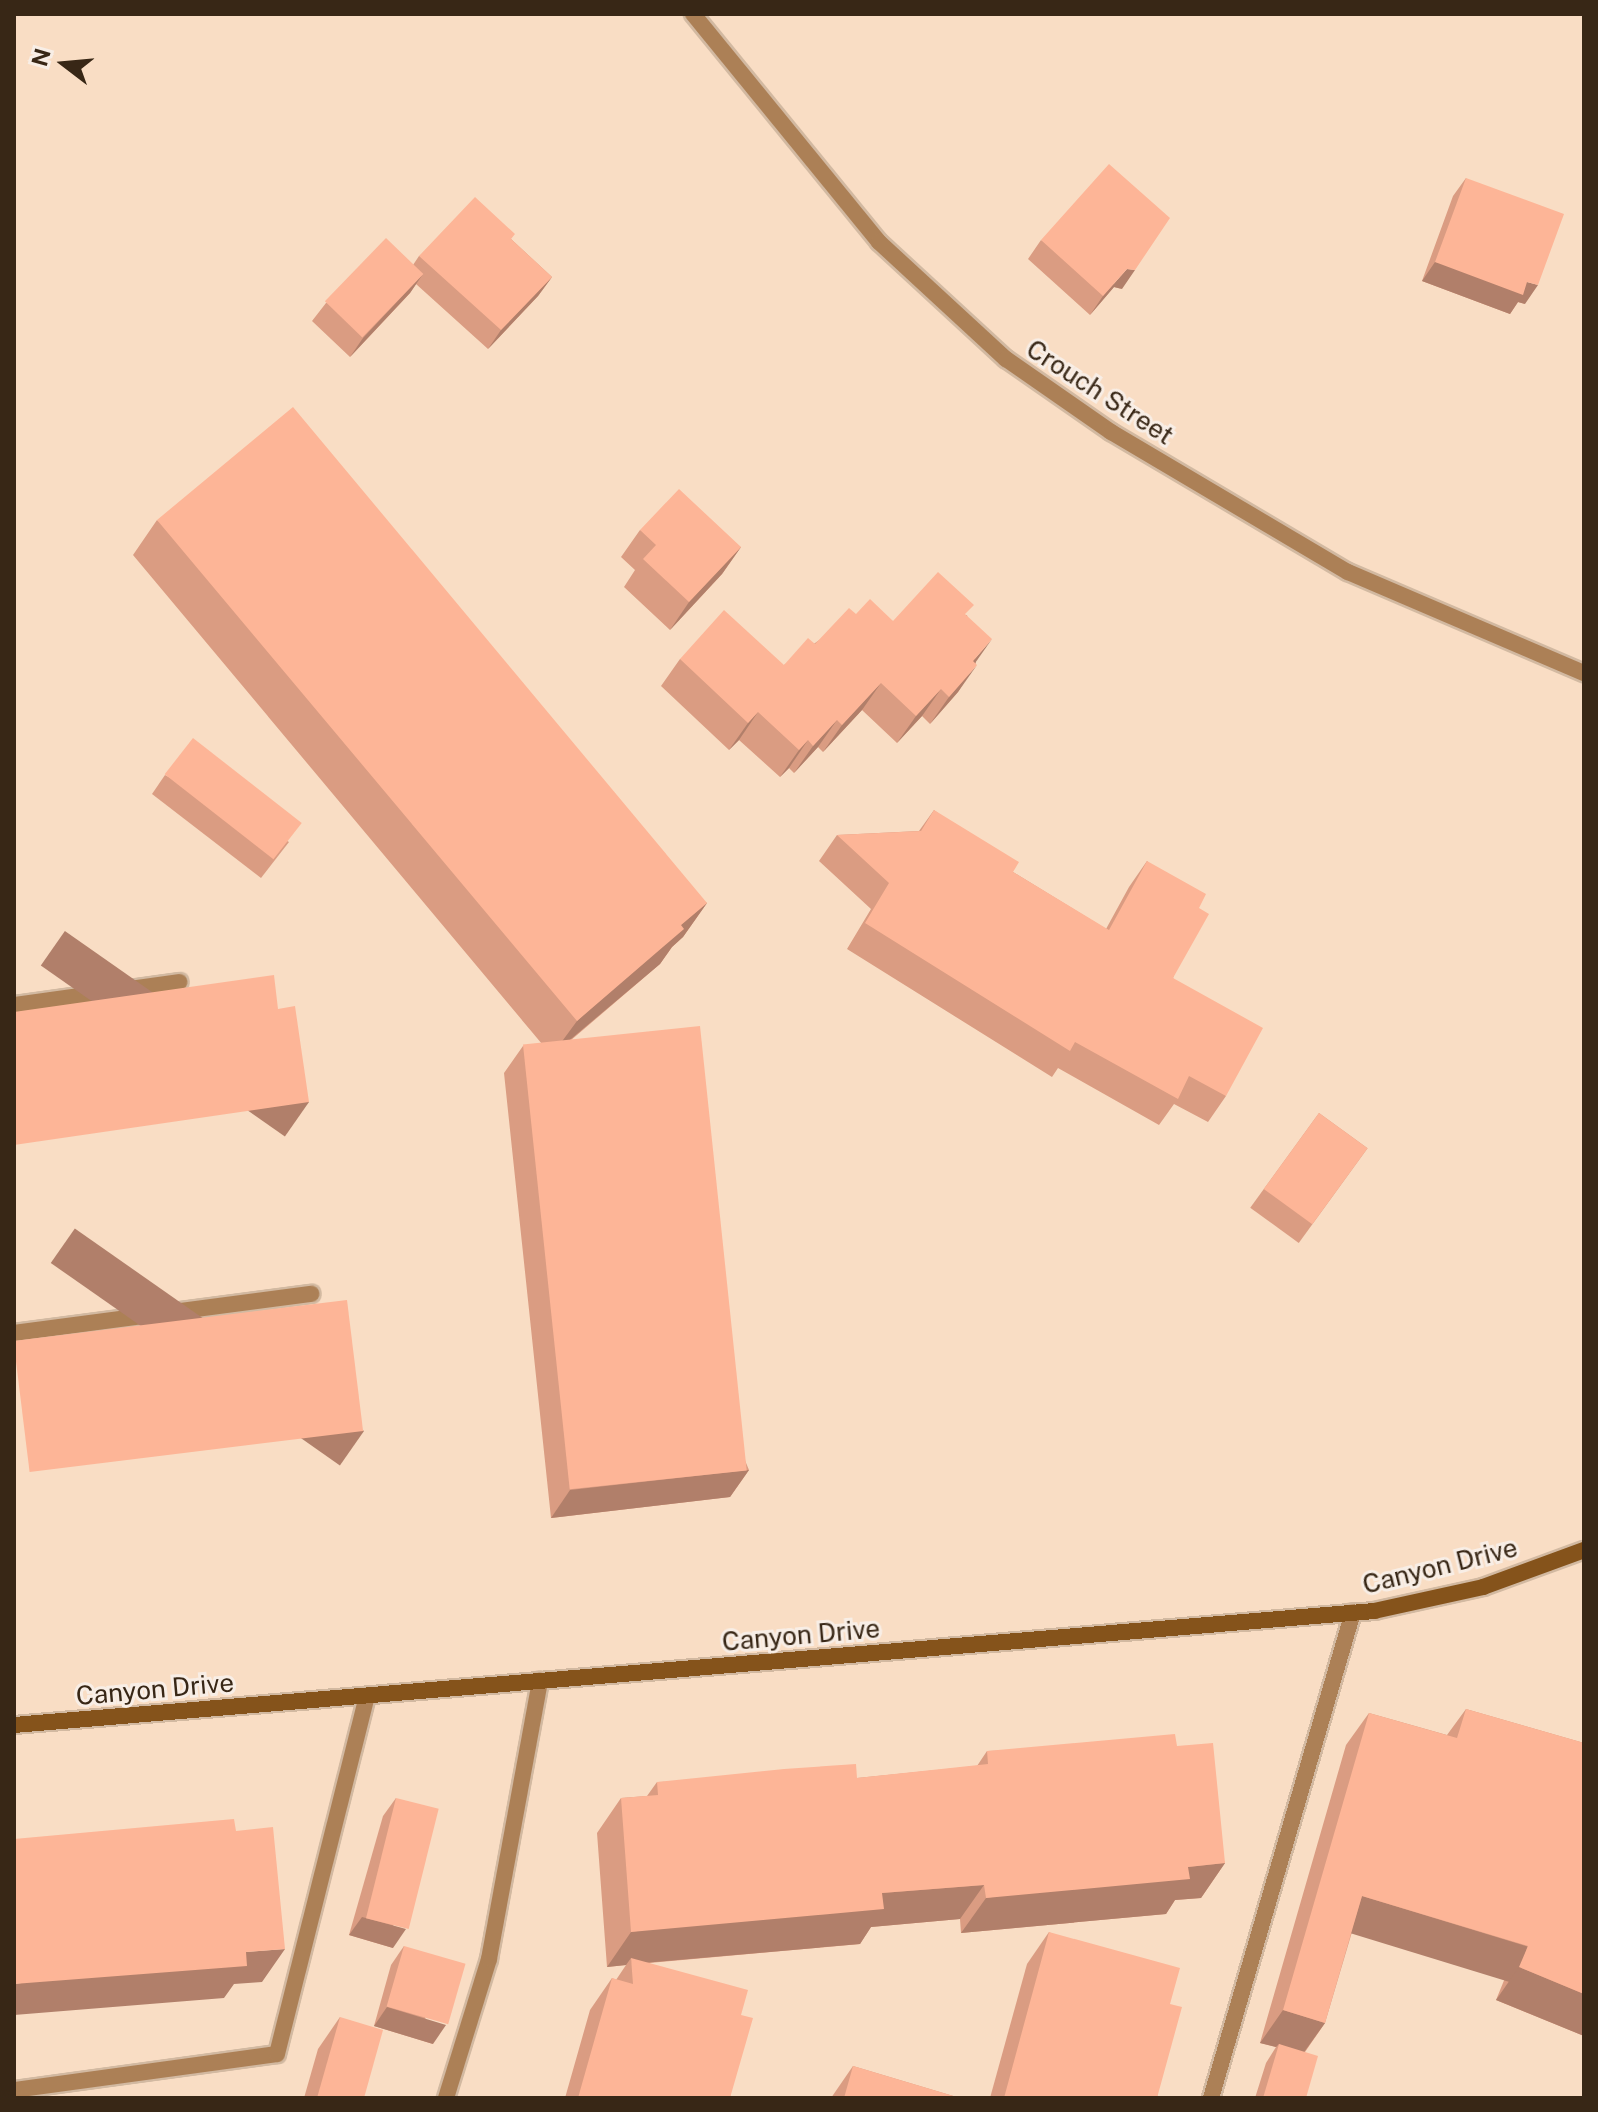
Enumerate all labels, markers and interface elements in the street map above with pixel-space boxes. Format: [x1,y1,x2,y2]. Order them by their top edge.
north arrow [24,24,104,104]
text: N [26,46,56,69]
street label: Crouch Street [1021,333,1179,451]
street label: Canyon Drive [1359,1532,1521,1600]
street label: Canyon Drive [721,1613,881,1657]
street label: Canyon Drive [75,1667,235,1711]

